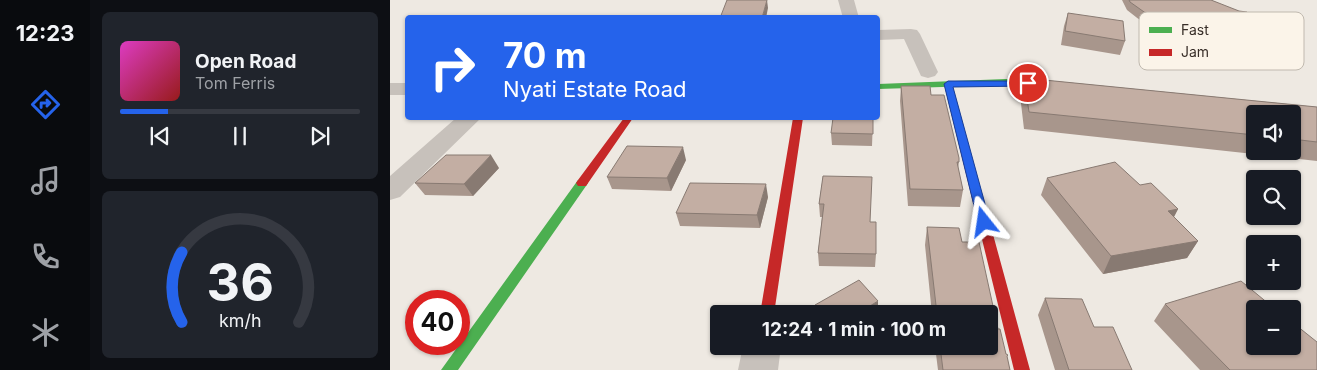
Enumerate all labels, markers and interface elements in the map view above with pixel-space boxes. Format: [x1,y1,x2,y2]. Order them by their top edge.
legend [1139,12,1304,70]
text: 12:23 [16,20,74,46]
text: Fast [1181,21,1209,38]
text: 70 m [503,34,587,76]
icon: right [420,35,485,100]
text: Jam [1181,43,1209,60]
text: Open Road [195,50,296,73]
pin [1007,62,1049,104]
icon: arrive [1014,69,1042,97]
text: Tom Ferris [195,73,275,93]
text: Nyati Estate Road [503,76,687,102]
icon: directions [28,87,63,122]
map controls [1246,105,1301,355]
button: sound [1246,105,1301,160]
icon: previous [146,122,174,150]
icon: pause [226,122,254,150]
icon: next [306,122,334,150]
icon: music [28,163,63,198]
button: search [1246,170,1301,225]
position arrow [957,195,1009,247]
button: + [1246,235,1301,290]
icon: phone [28,239,63,274]
text: 36 [206,251,274,314]
speed limit sign: 40 [405,290,470,355]
button: − [1246,300,1301,355]
text: km/h [219,310,261,331]
icon: climate [28,315,63,350]
text: 12:24 · 1 min · 100 m [762,318,946,341]

